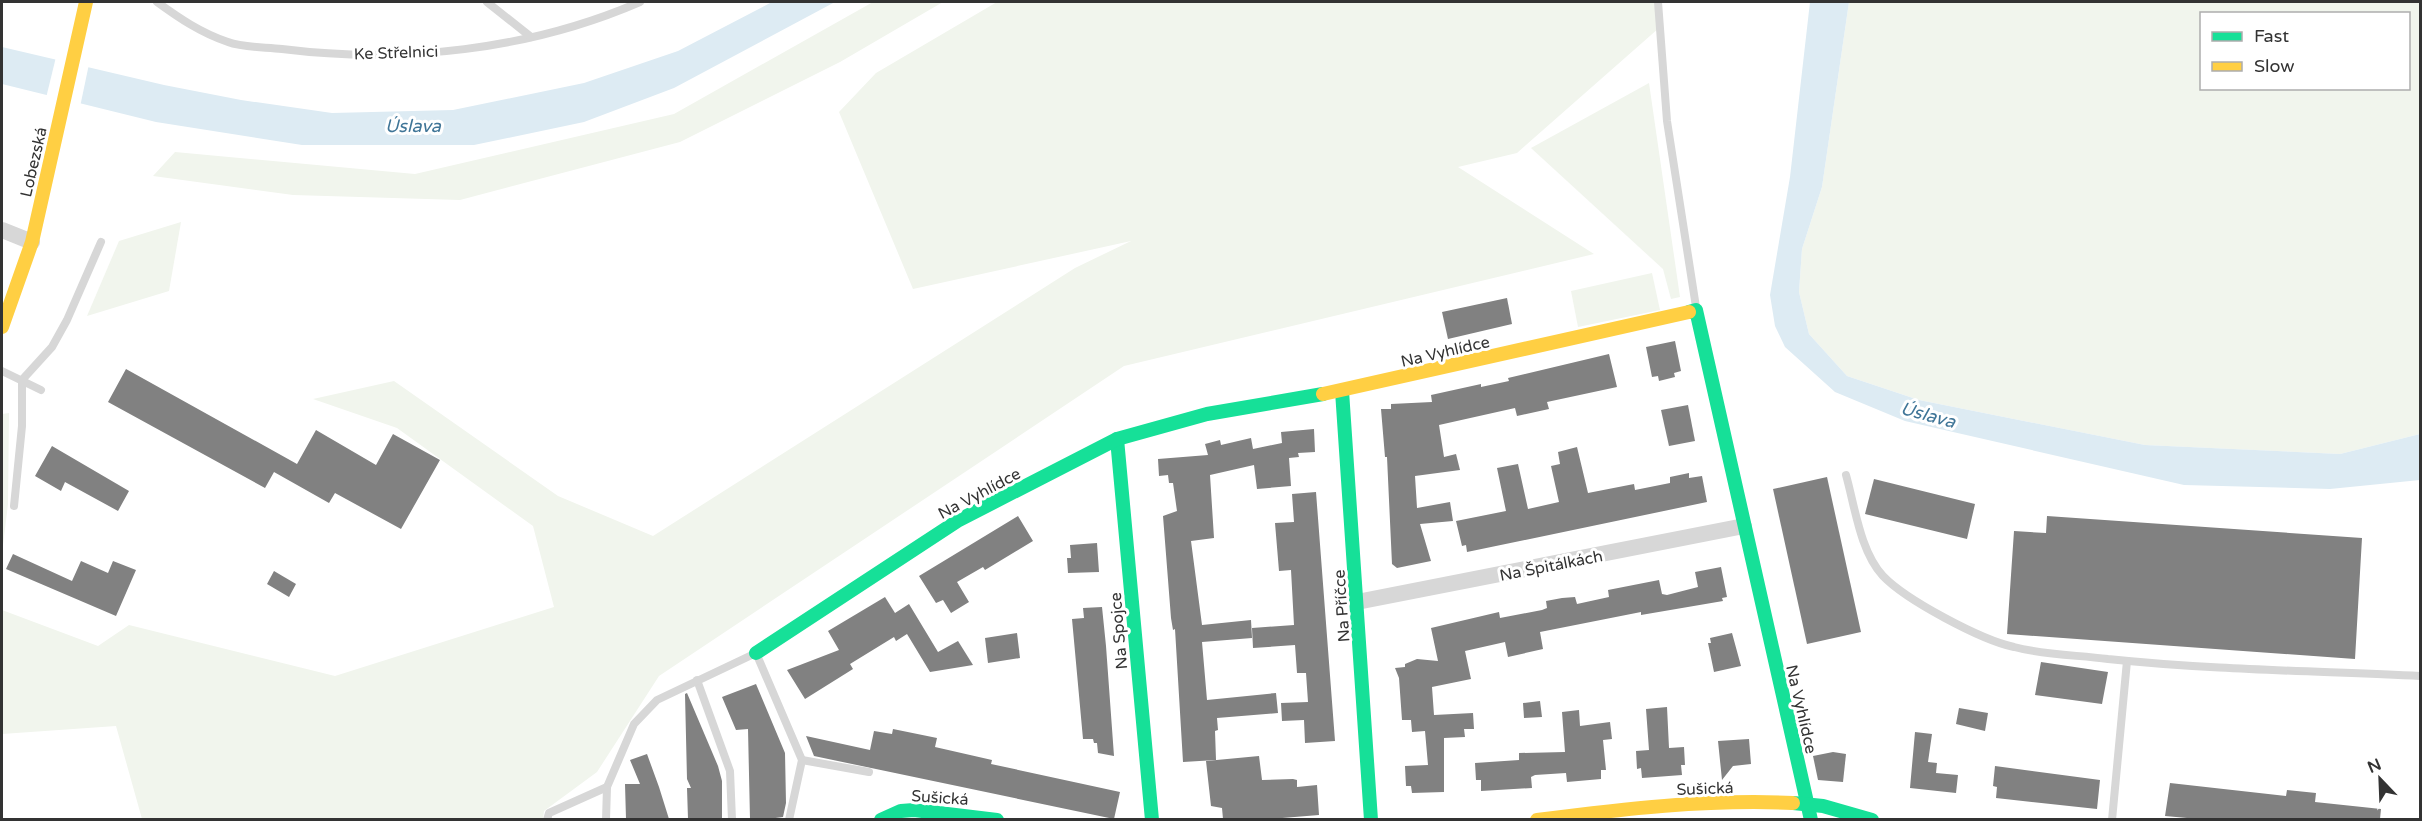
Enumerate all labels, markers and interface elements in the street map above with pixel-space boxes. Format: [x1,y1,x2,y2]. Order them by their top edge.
legend [2200,12,2410,90]
text: Fast [2254,25,2289,47]
street label: Ke Střelnici [353,42,439,64]
text: Slow [2254,55,2295,77]
water label: Úslava [385,115,442,137]
street label: Lobezská [16,125,52,199]
street label: Na Vyhlídce [1399,332,1492,372]
water label: Úslava [1898,397,1959,433]
street label: Na Vyhlídce [935,464,1024,524]
street label: Na Špitálkách [1498,546,1605,586]
street label: Na Příčce [1329,569,1355,643]
street label: Na Spojce [1106,592,1132,670]
street label: Na Vyhlídce [1781,663,1821,756]
north arrow [2350,749,2410,809]
text: N [2365,754,2384,778]
street label: Sušická [1676,778,1734,800]
street label: Sušická [911,786,969,810]

